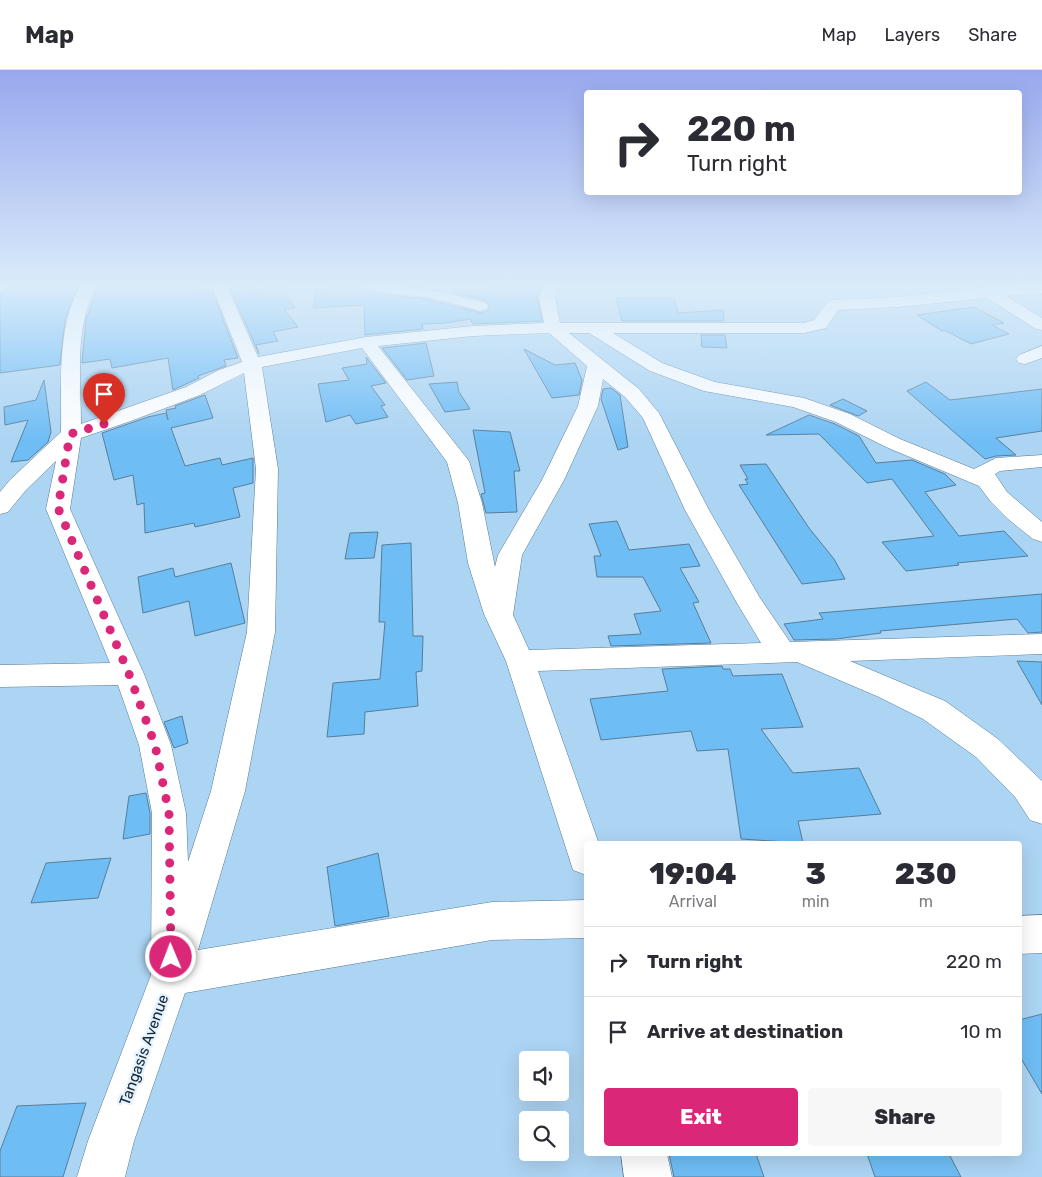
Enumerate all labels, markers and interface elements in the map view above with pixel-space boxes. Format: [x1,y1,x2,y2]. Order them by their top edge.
text: Map [25,21,74,49]
text: Map [822,24,857,46]
text: Layers [885,24,940,46]
text: Share [968,24,1017,46]
text: 220 m [687,108,796,150]
icon: right [604,110,669,175]
text: Turn right [687,150,787,177]
pin [83,373,125,424]
icon: arrive [90,380,118,408]
text: 19:04 [649,856,736,892]
text: 3 [805,856,826,892]
text: 230 [895,856,957,892]
text: Arrival [669,892,717,911]
text: min [802,892,830,911]
text: m [919,892,933,911]
position arrow [144,930,196,982]
icon: right [604,948,632,976]
text: Turn right [647,950,742,973]
text: 220 m [946,950,1002,973]
street label: Tangasis Avenue [116,992,172,1108]
icon: arrive [604,1018,632,1046]
text: Arrive at destination [647,1020,843,1043]
text: 10 m [960,1020,1002,1043]
map controls [519,1051,569,1161]
button: sound [519,1051,569,1101]
button: Exit [604,1088,798,1146]
button: Share [808,1088,1002,1146]
button: search [519,1111,569,1161]

